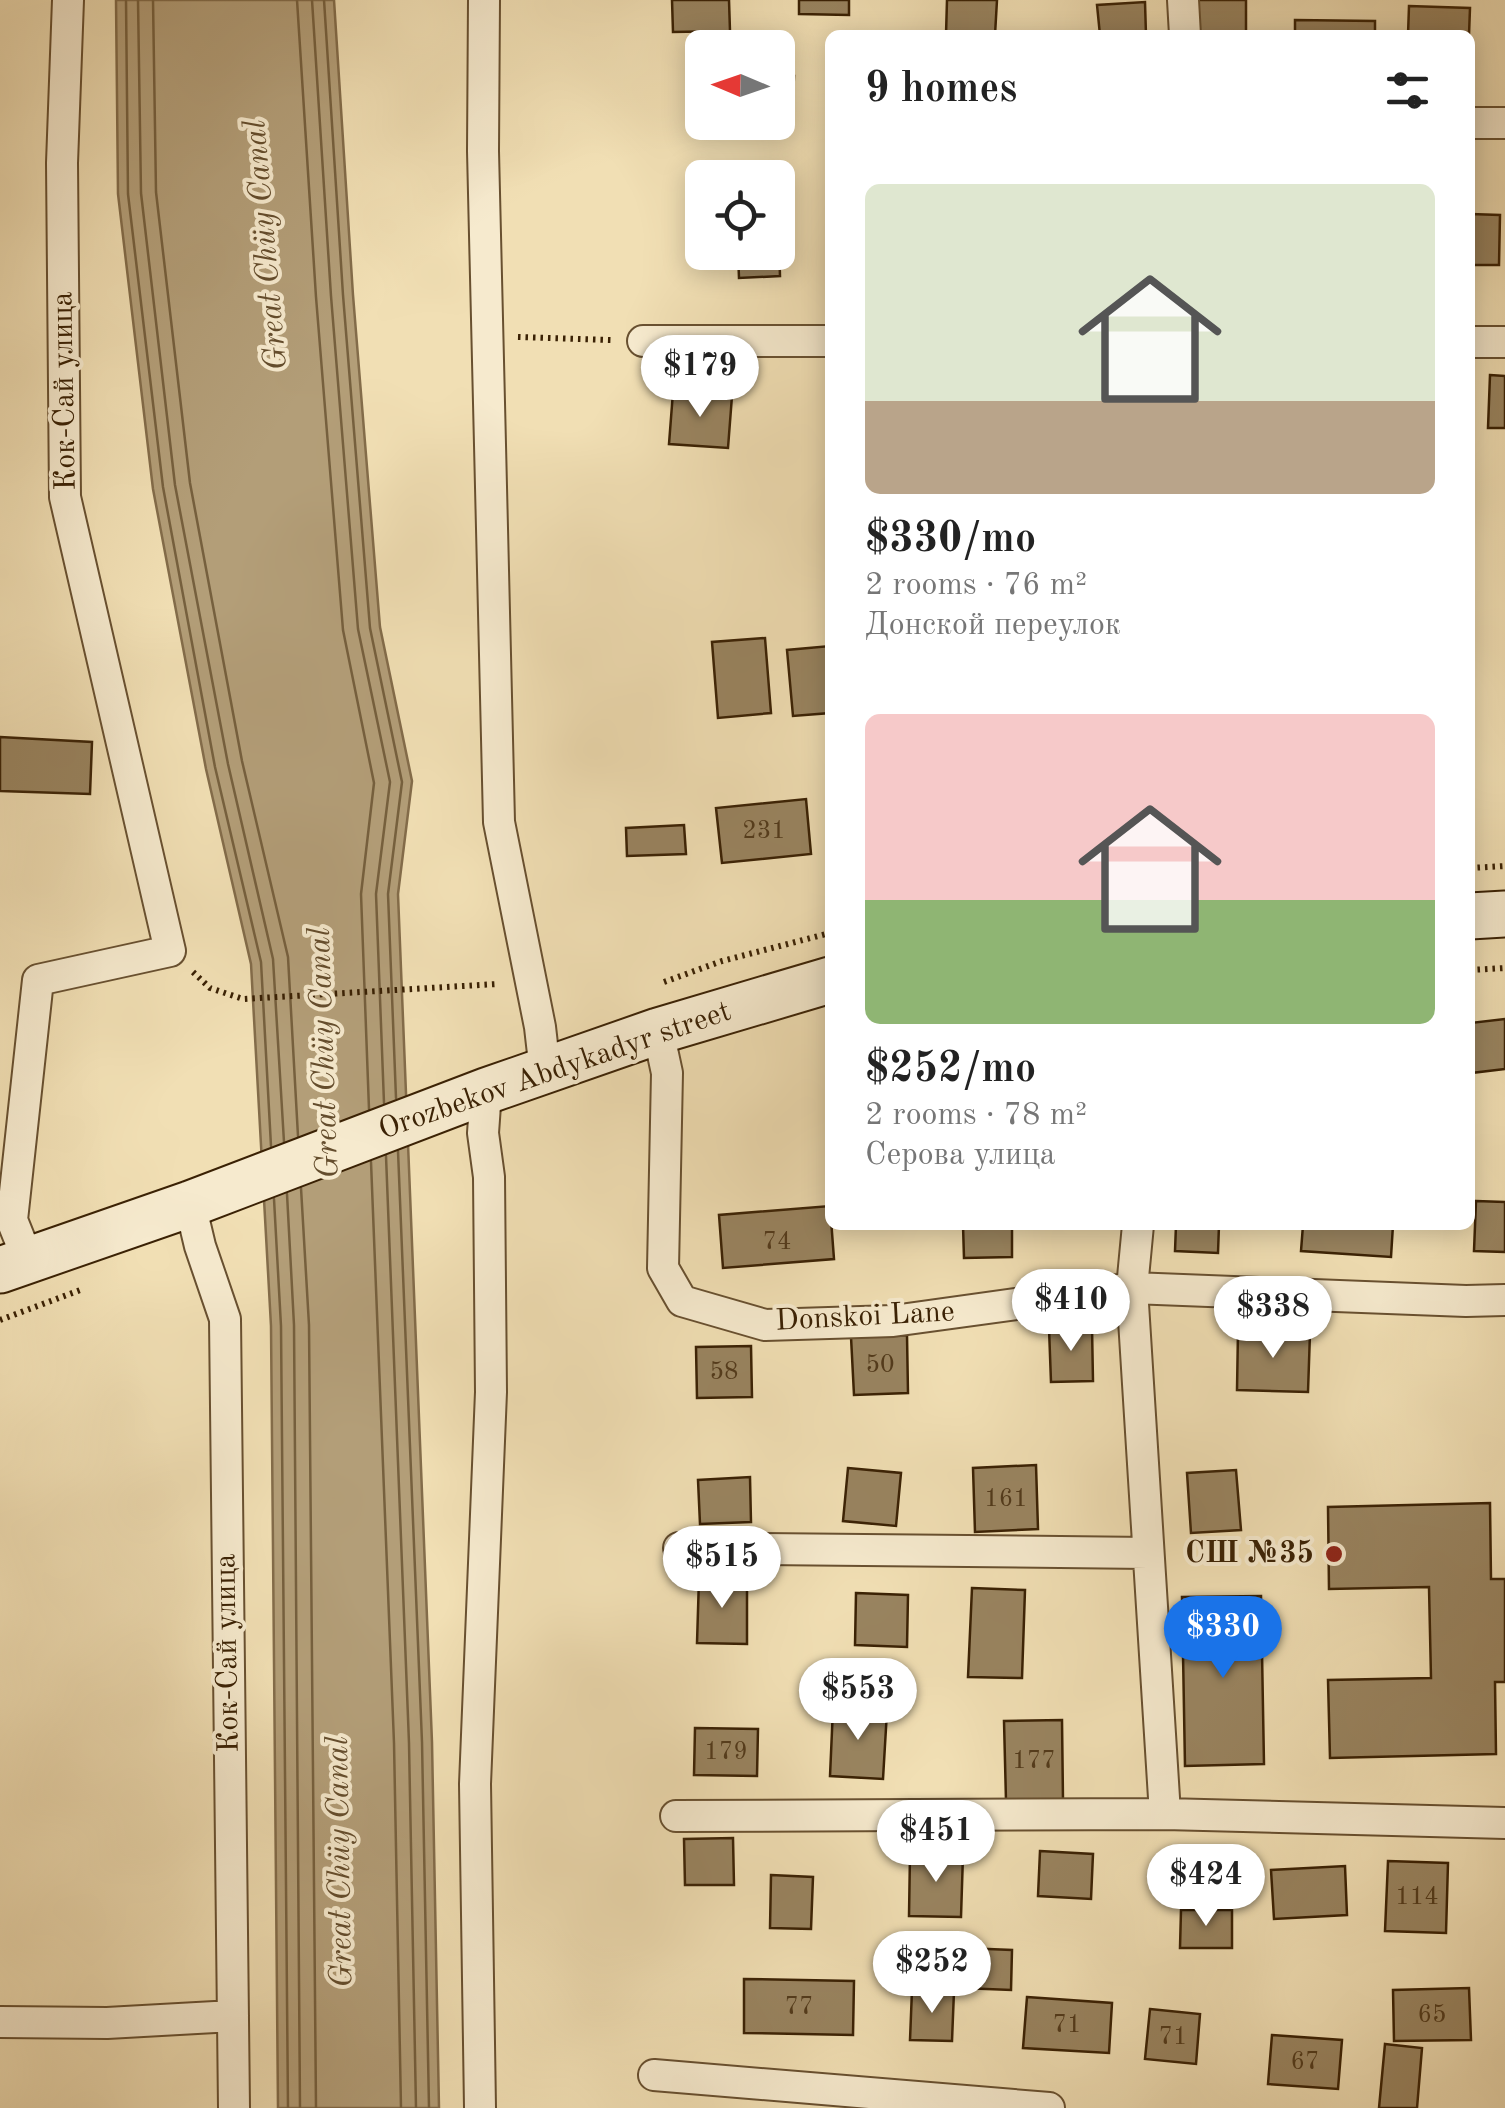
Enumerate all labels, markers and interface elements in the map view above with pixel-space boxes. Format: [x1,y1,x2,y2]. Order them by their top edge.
north arrow [685,30,795,140]
map controls [685,30,795,270]
icon: filters [1380,63,1435,118]
text: 9 homes [865,69,1017,111]
water label: Great Chüy Canal [240,118,294,372]
button: locate [685,160,795,270]
icon: home [1060,249,1240,429]
street label: Кок-Сай улица [48,291,82,491]
pin: $179 [641,335,759,420]
text: $179 [663,351,737,383]
text: $330/mo [865,519,1036,561]
text: 2 rooms · 76 m² [865,570,1087,602]
text: Донской переулок [865,610,1121,642]
icon: home [1060,779,1240,959]
house number: 231 [742,819,786,844]
water label: Great Chüy Canal [305,926,345,1179]
street label: Orozbekov Abdykadyr street [375,997,735,1145]
text: $252/mo [865,1049,1036,1091]
text: 2 rooms · 78 m² [865,1100,1087,1132]
text: Серова улица [865,1140,1056,1172]
house number: 74 [762,1230,792,1255]
pin: $410 [1012,1269,1130,1354]
pin: $338 [1214,1276,1332,1361]
text: $410 [1034,1285,1108,1317]
text: $338 [1236,1292,1310,1324]
street label: Donskoi Lane [775,1297,955,1337]
house number: 50 [865,1353,895,1378]
house number: 58 [709,1360,739,1385]
house number: 161 [984,1487,1028,1512]
pin: $515 [663,1526,781,1611]
place label: СШ №35 [1185,1539,1314,1569]
text: $515 [685,1542,759,1574]
marker: СШ №35 [1323,1543,1345,1565]
street label: Кок-Сай улица [211,1553,245,1753]
pin: $330 [1164,1596,1282,1681]
text: $330 [1186,1612,1260,1644]
pin: $553 [799,1658,917,1743]
text: $553 [821,1674,895,1706]
water label: Great Chüy Canal [323,1735,359,1988]
house number: 179 [704,1740,748,1765]
house number: 177 [1012,1749,1056,1774]
pin: $451 [877,1800,995,1885]
text: $451 [899,1816,973,1848]
pin: $424 [1147,1844,1265,1929]
text: $424 [1169,1860,1243,1892]
house number: 114 [1395,1885,1439,1910]
pin: $252 [873,1931,991,2016]
text: $252 [895,1947,969,1979]
house number: 77 [784,1995,814,2020]
house number: 65 [1417,2003,1447,2028]
house number: 71 [1052,2013,1082,2038]
house number: 71 [1158,2025,1188,2050]
house number: 67 [1290,2050,1320,2075]

